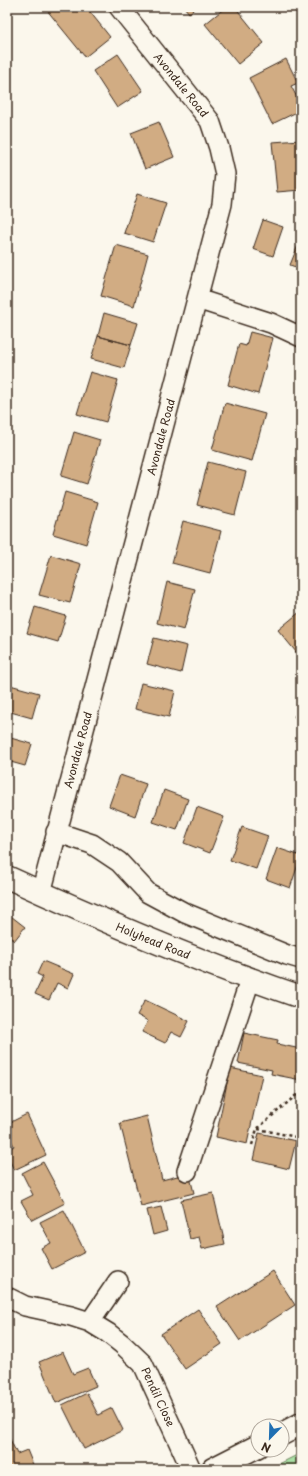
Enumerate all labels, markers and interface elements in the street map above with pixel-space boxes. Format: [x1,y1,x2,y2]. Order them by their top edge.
street label: Avondale Road [150,49,213,121]
street label: Avondale Road [142,397,179,477]
street label: Avondale Road [59,710,96,790]
street label: Holyhead Road [113,918,193,963]
street label: Pendil Close [137,1364,180,1429]
north arrow [250,1418,290,1458]
text: N [258,1438,273,1457]

